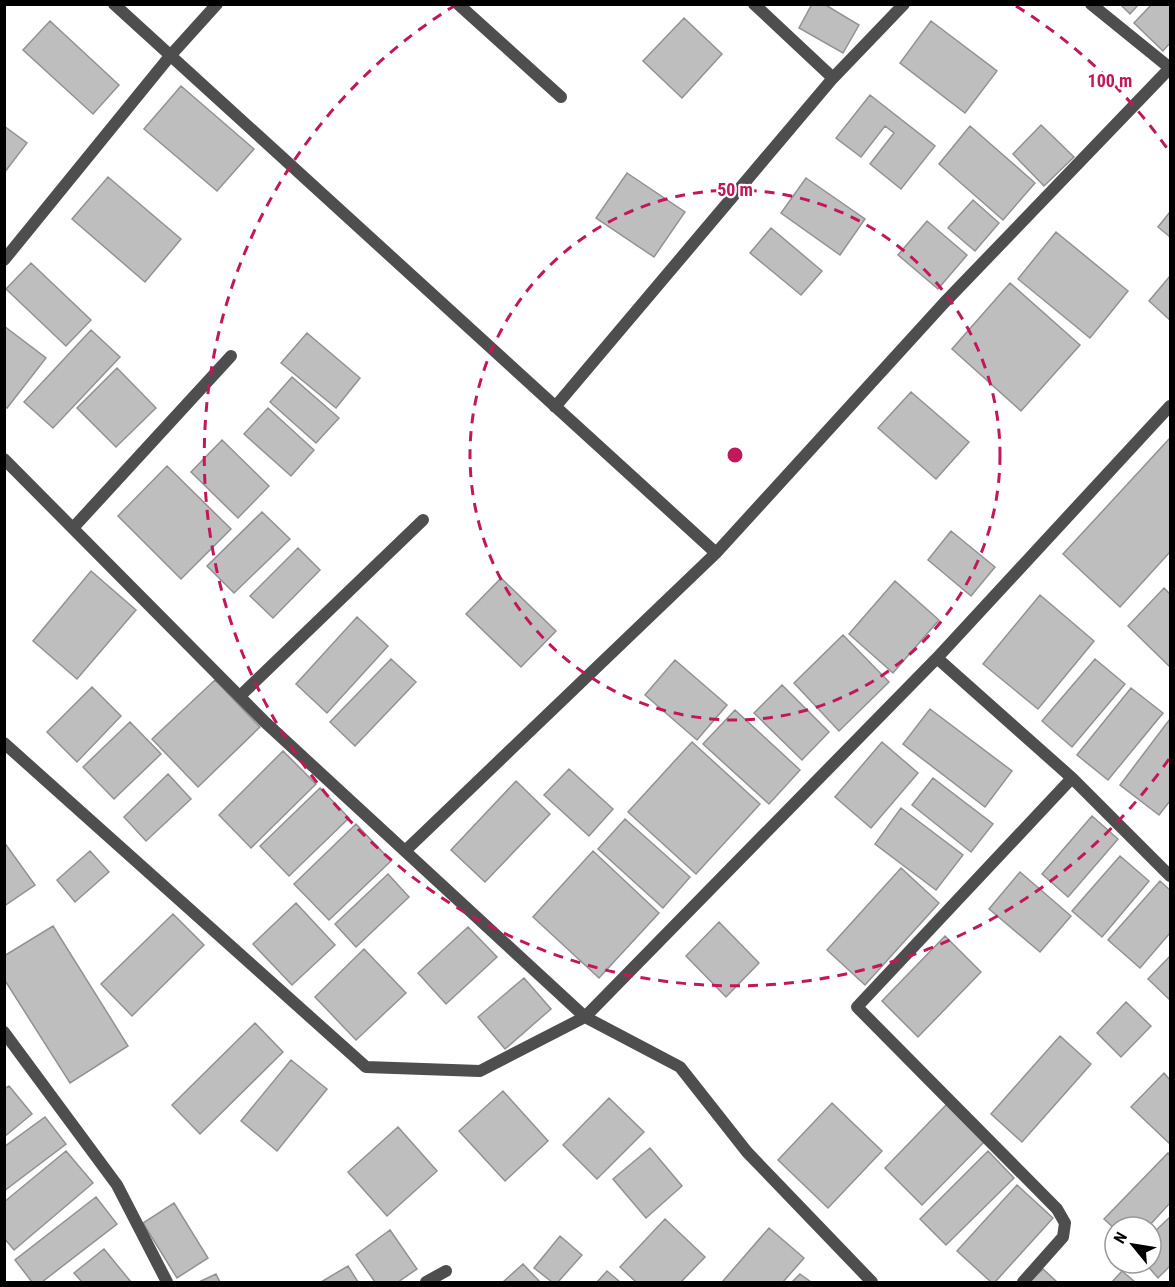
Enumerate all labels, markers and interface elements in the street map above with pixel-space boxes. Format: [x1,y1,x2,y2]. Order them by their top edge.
text: 100 m [1088,70,1132,91]
text: 50 m [717,179,753,200]
centre of rings [725,445,745,465]
north arrow [1103,1215,1163,1275]
text: N [1110,1229,1131,1247]

